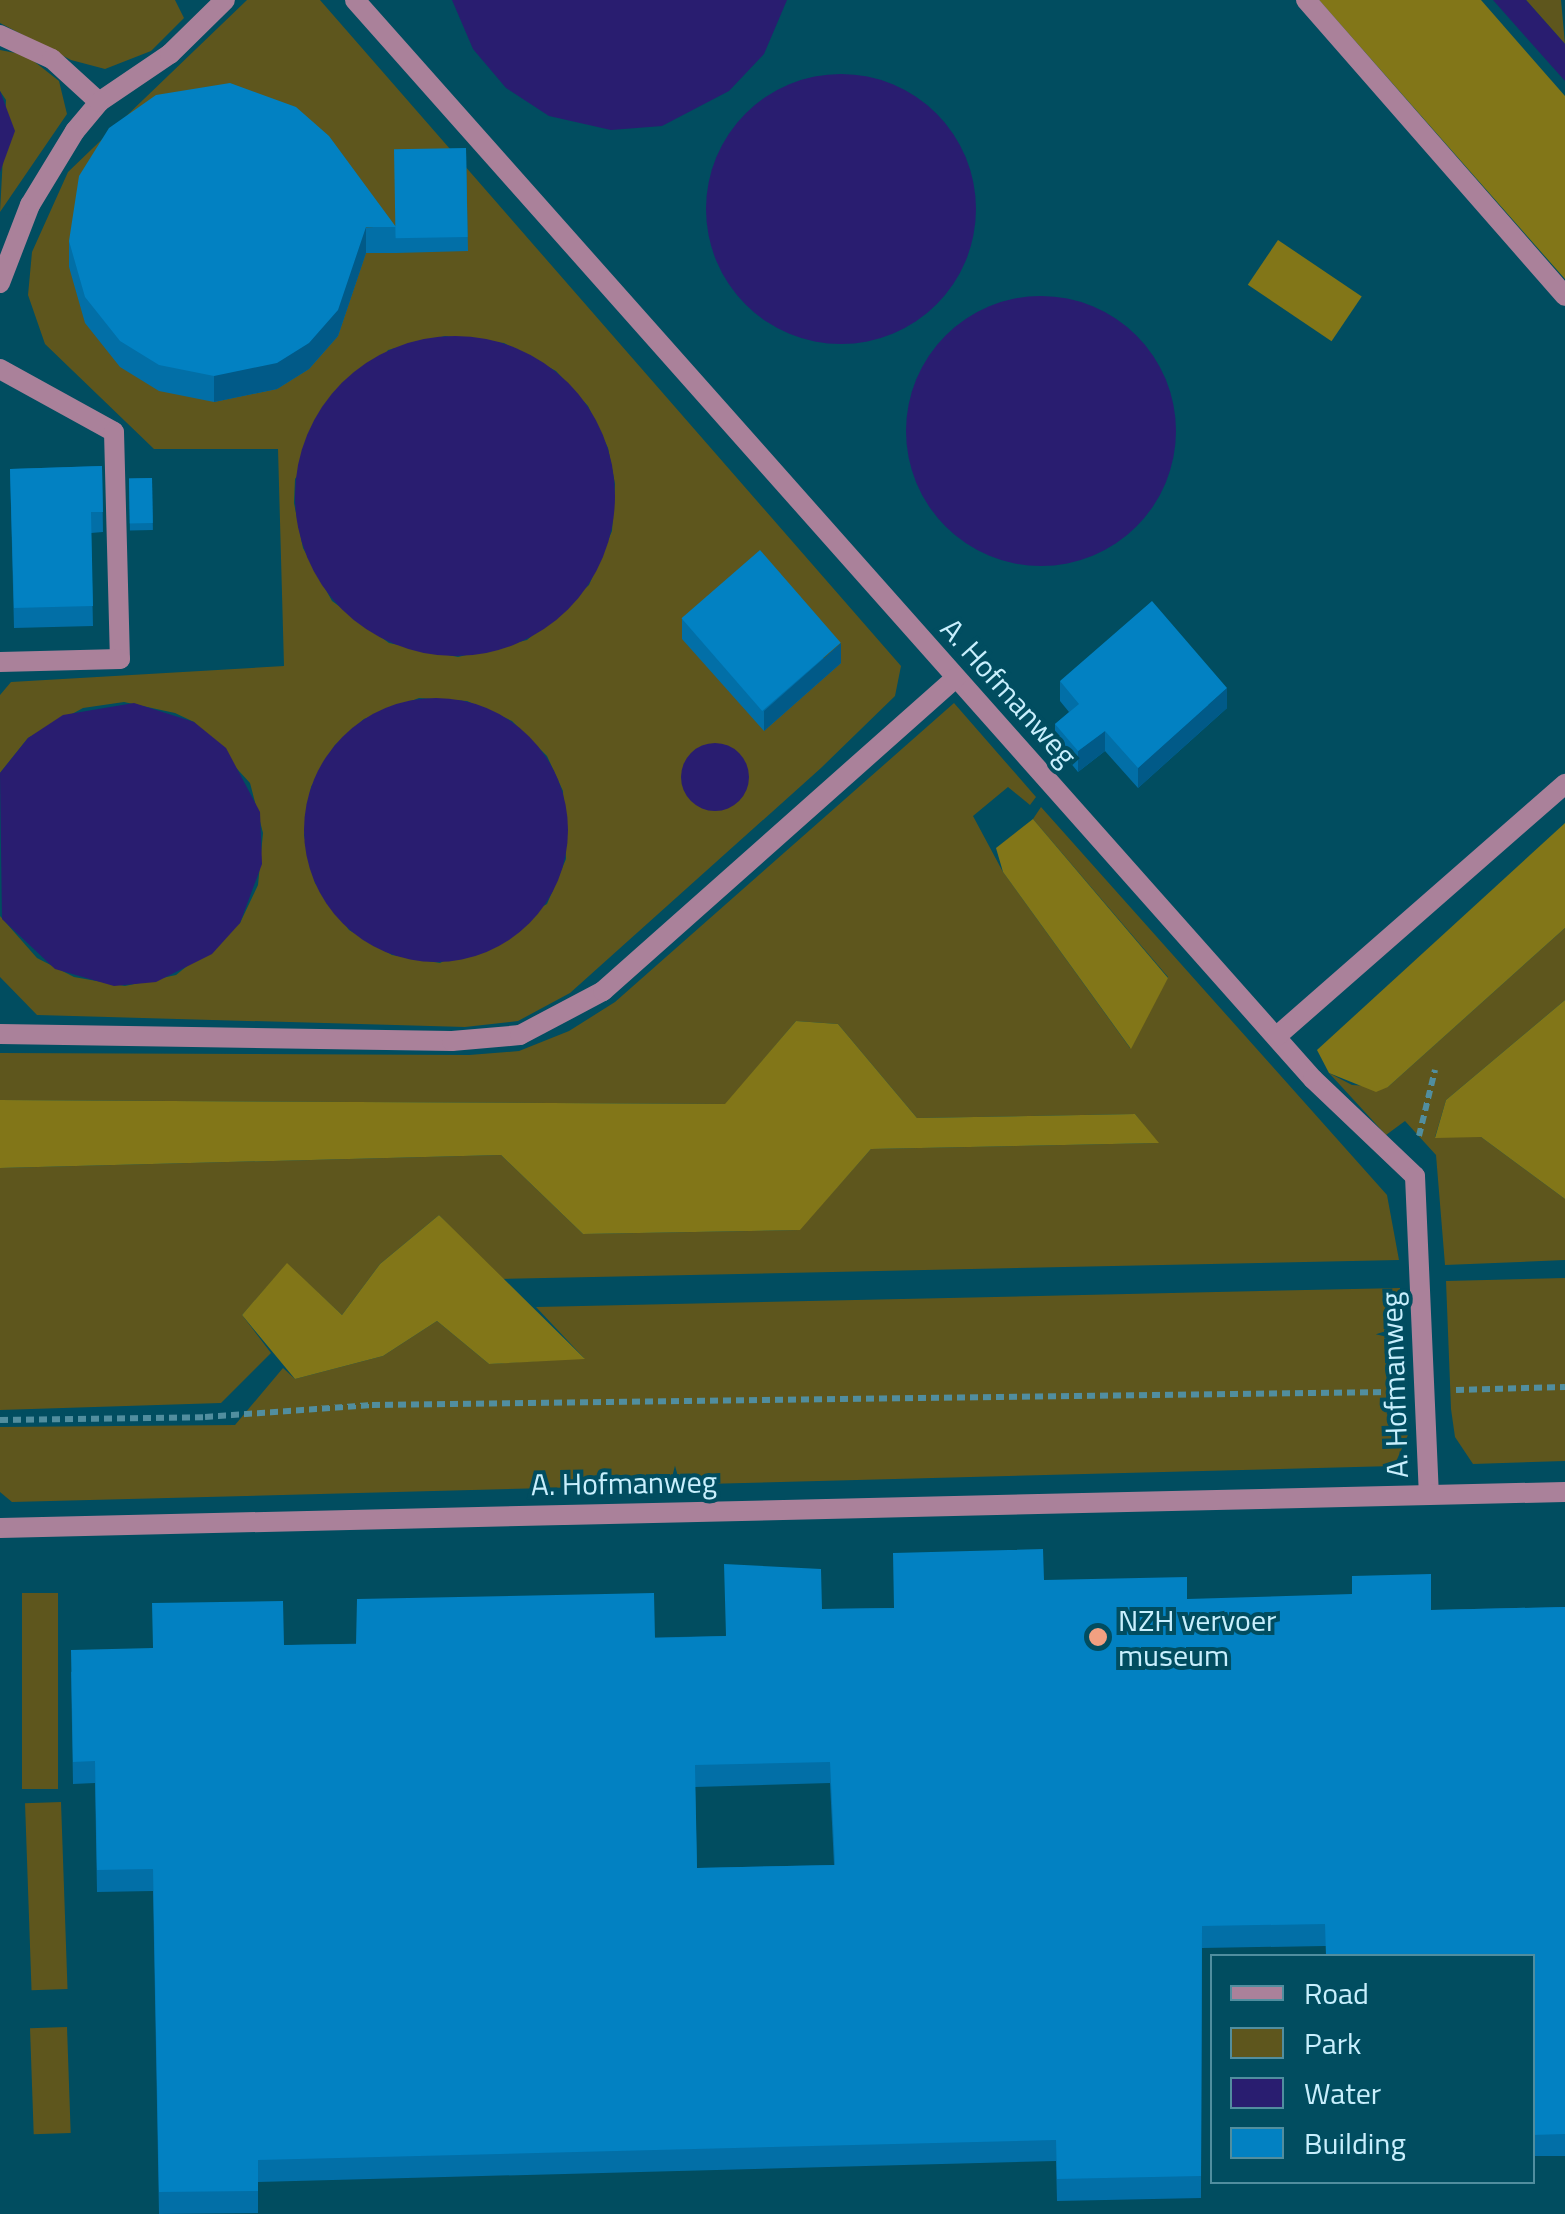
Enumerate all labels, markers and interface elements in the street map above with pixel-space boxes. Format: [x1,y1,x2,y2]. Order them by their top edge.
street label: A. Hofmanweg [933,611,1085,773]
street label: A. Hofmanweg [1373,1291,1415,1479]
street label: A. Hofmanweg [531,1463,717,1503]
place label: NZH vervoer museum [1118,1602,1276,1672]
marker: NZH vervoer museum [1087,1626,1109,1648]
legend [1210,1954,1535,2184]
text: Road [1304,1970,1369,2016]
text: Park [1304,2020,1361,2066]
text: Water [1304,2070,1381,2116]
text: Building [1304,2120,1406,2166]

